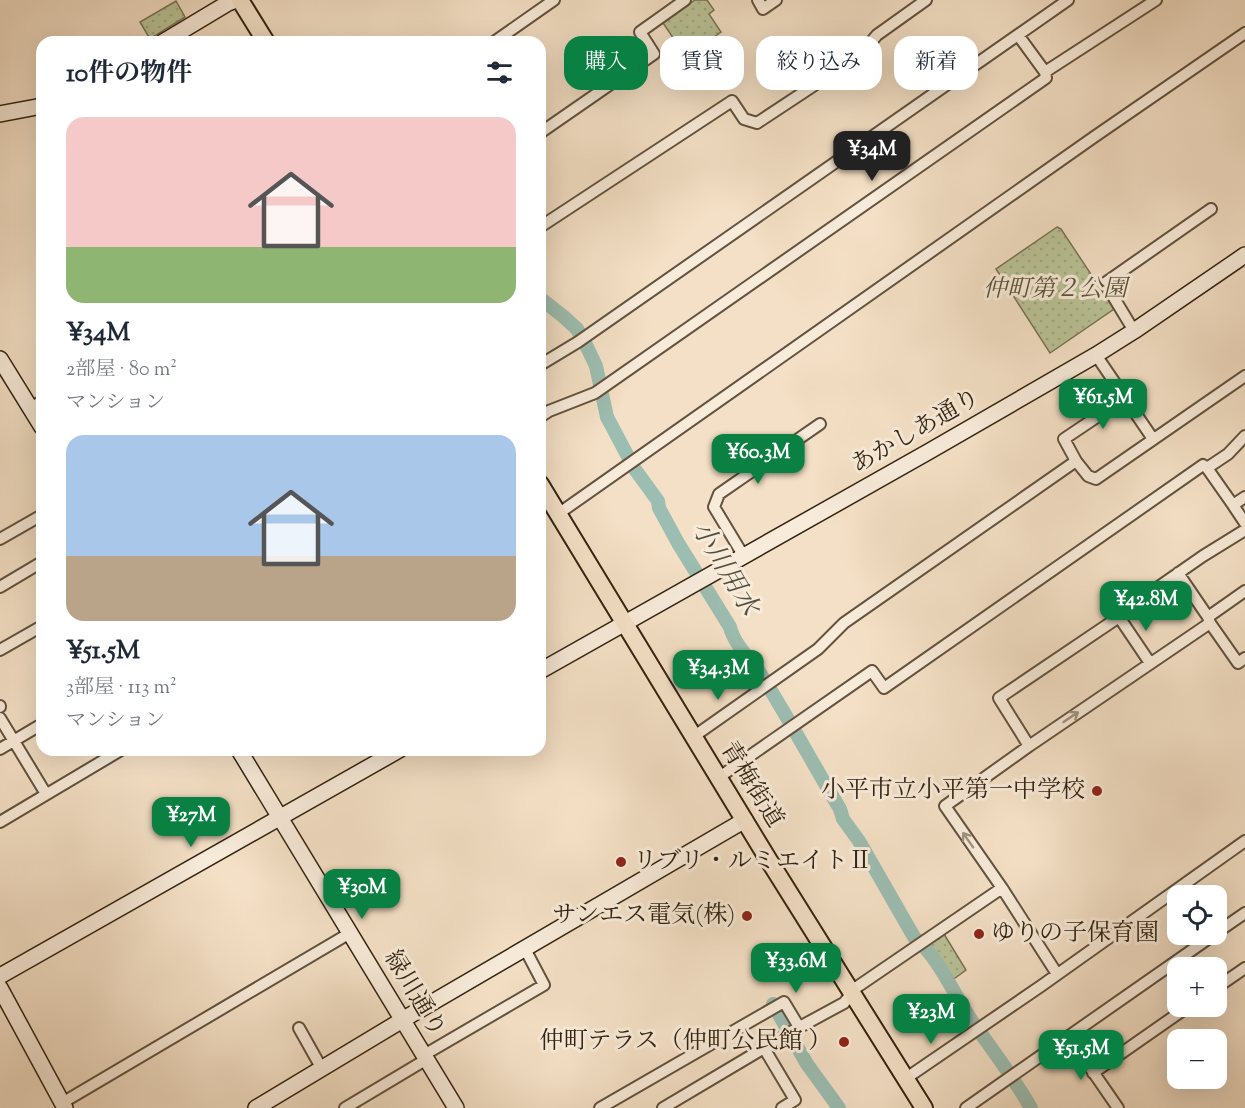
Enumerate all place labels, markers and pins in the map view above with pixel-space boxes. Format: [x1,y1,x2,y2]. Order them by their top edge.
pin: ¥34M [836,131,908,182]
pin: ¥61.5M [1054,379,1152,430]
pin: ¥60.3M [709,434,807,485]
pin: ¥42.8M [1097,581,1195,632]
pin: ¥34.3M [669,650,767,701]
place label: 小平市立小平第一中学校 [821,774,1085,808]
marker: 小平市立小平第一中学校 [1090,784,1104,798]
pin: ¥27M [155,797,227,848]
place label: リブリ・ルミエイトⅡ [633,845,872,879]
marker: リブリ・ルミエイトⅡ [614,855,628,869]
pin: ¥30M [326,869,398,920]
place label: サンエス電気(株) [553,899,735,933]
marker: サンエス電気(株) [740,909,754,923]
place label: ゆりの子保育園 [991,917,1159,951]
marker: ゆりの子保育園 [972,927,986,941]
pin: ¥33.6M [747,943,845,994]
pin: ¥23M [895,994,967,1045]
place label: 仲町テラス（仲町公民館 ） [540,1025,832,1059]
pin: ¥51.5M [1032,1030,1130,1081]
marker: 仲町テラス（仲町公民館 ） [837,1035,851,1049]

